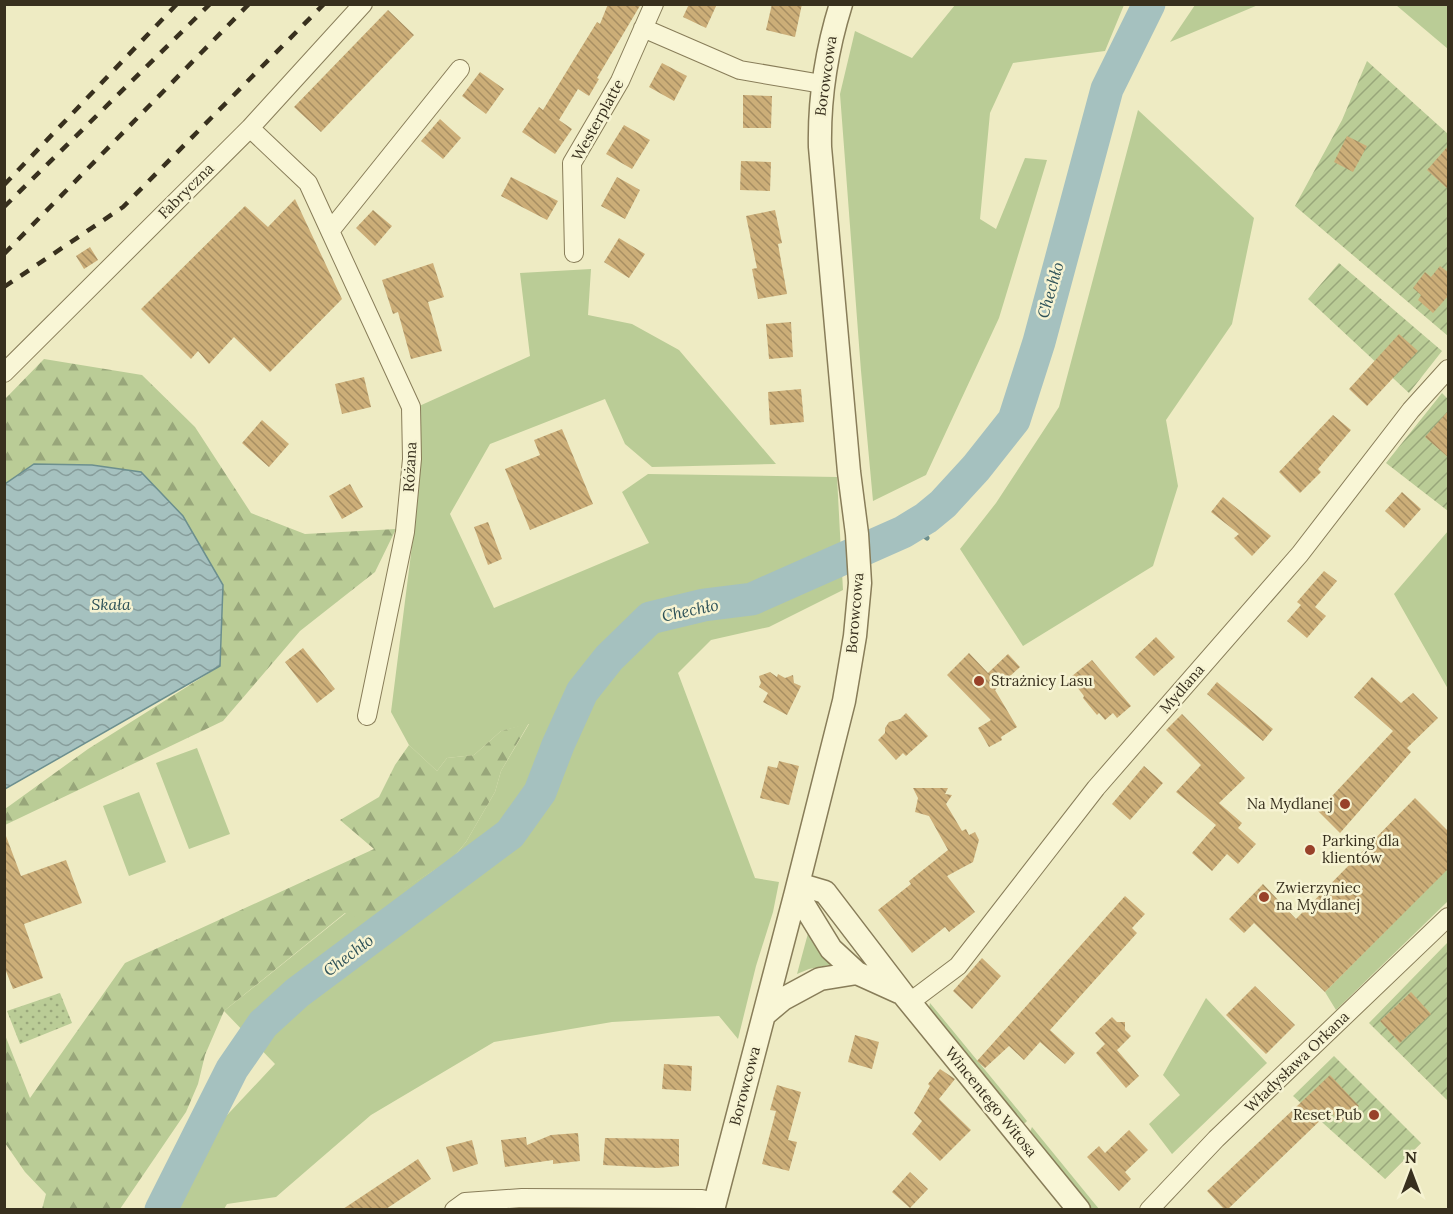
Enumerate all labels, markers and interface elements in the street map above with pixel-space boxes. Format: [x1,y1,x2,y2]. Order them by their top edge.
street label: Borowcowa [810,34,841,117]
street label: Westerplatte [567,76,628,164]
street label: Fabryczna [154,159,218,222]
water label: Chechło [1032,260,1068,320]
street label: Różana [399,441,420,493]
street label: Borowcowa [842,571,868,654]
water label: Skała [91,594,131,614]
water label: Chechło [660,594,720,626]
street label: Mydlana [1155,660,1208,717]
place label: Strażnicy Lasu [991,671,1093,690]
marker: Strażnicy Lasu [972,674,986,688]
place label: Na Mydlanej [1247,794,1333,813]
marker: Na Mydlanej [1338,797,1352,811]
place label: Parking dla klientów [1322,831,1400,867]
marker: Parking dla klientów [1303,843,1317,857]
place label: Zwierzyniec na Mydlanej [1276,878,1361,914]
marker: Zwierzyniec na Mydlanej [1257,890,1271,904]
water label: Chechło [319,930,377,980]
street label: Władysława Orkana [1240,1007,1353,1116]
street label: Wincentego Witosa [941,1043,1042,1161]
street label: Borowcowa [725,1044,764,1127]
place label: Reset Pub [1293,1105,1362,1124]
marker: Reset Pub [1367,1108,1381,1122]
north arrow [1381,1142,1441,1202]
text: N [1405,1147,1417,1167]

